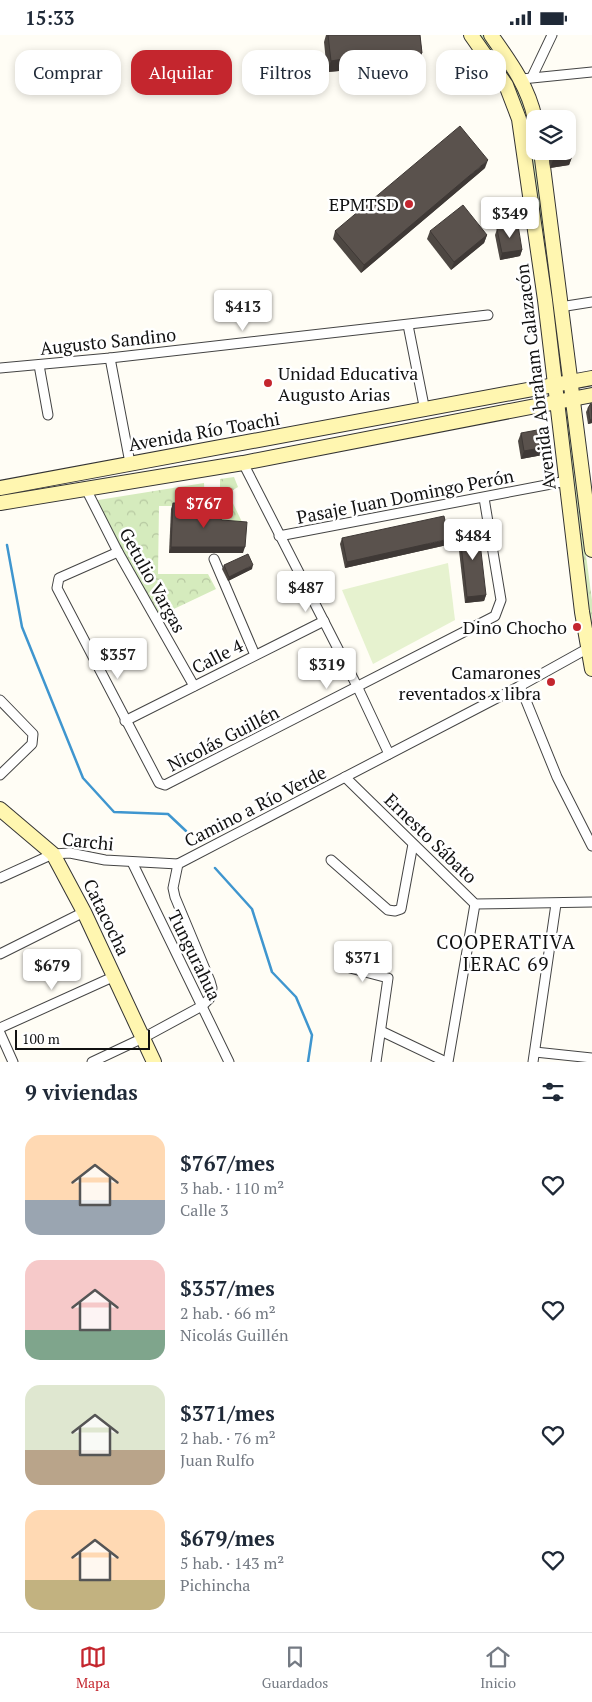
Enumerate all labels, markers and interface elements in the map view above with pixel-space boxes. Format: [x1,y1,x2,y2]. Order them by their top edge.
text: 15:33 [25,5,74,30]
chip: Comprar [15,50,121,95]
chip: Alquilar [131,50,232,95]
chip: Filtros [242,50,329,95]
chip: Nuevo [339,50,426,95]
chip: Piso [436,50,506,95]
map controls [526,110,576,160]
button: layers [526,110,576,160]
place label: EPMTSD [329,192,399,216]
pin: $349 [480,197,540,239]
marker: EPMTSD [403,198,415,210]
text: $349 [492,202,528,224]
street label: Avenida Abraham Calazacón [509,262,561,491]
pin: $413 [213,289,273,332]
text: $413 [225,295,261,317]
street label: Augusto Sandino [39,322,177,360]
place label: Unidad Educativa Augusto Arias [278,361,418,406]
marker: Unidad Educativa Augusto Arias [262,377,274,389]
street label: Avenida Río Toachi [127,406,281,456]
street label: Pasaje Juan Domingo Perón [294,463,516,529]
pin: $767 [174,487,234,529]
text: $767 [186,492,222,514]
pin: $484 [443,519,503,561]
street label: Getulio Vargas [114,523,192,637]
text: $484 [455,524,491,546]
pin: $487 [276,571,336,613]
text: $487 [288,576,324,598]
place label: Dino Chocho [463,615,567,639]
marker: Dino Chocho [571,621,583,633]
street label: Calle 4 [187,633,247,679]
pin: $357 [88,637,148,680]
text: $357 [100,643,136,665]
pin: $319 [297,647,357,690]
text: $319 [309,653,345,675]
place label: Camarones reventados x libra [399,660,541,705]
marker: Camarones reventados x libra [545,676,557,688]
street label: Nicolás Guillén [163,699,283,776]
street label: Camino a Río Verde [180,760,330,852]
street label: Ernesto Sábato [379,788,483,888]
street label: Carchi [61,826,115,856]
street label: Catacocha [78,875,136,959]
street label: Tungurahua [163,906,227,1004]
district label: COOPERATIVA IERAC 69 [436,929,576,976]
pin: $371 [333,941,393,983]
text: $371 [345,946,381,968]
pin: $679 [22,949,82,991]
text: $679 [34,954,70,976]
scale bar [15,1027,150,1050]
text: 100 m [22,1029,60,1048]
text: 9 viviendas [25,1078,138,1106]
icon: filters [539,1078,567,1106]
text: $767/mes [180,1149,275,1177]
icon: home [65,1155,125,1215]
icon: heart [539,1171,567,1199]
text: 3 hab. · 110 m² [180,1177,284,1199]
text: Calle 3 [180,1199,228,1221]
text: $357/mes [180,1274,275,1302]
icon: home [65,1280,125,1340]
icon: heart [539,1296,567,1324]
text: 2 hab. · 66 m² [180,1302,276,1324]
text: Nicolás Guillén [180,1324,288,1346]
text: $371/mes [180,1399,275,1427]
icon: home [65,1405,125,1465]
icon: heart [539,1421,567,1449]
text: 2 hab. · 76 m² [180,1427,276,1449]
text: Juan Rulfo [180,1449,254,1471]
text: $679/mes [180,1524,275,1552]
icon: home [65,1530,125,1590]
icon: heart [539,1546,567,1574]
text: 5 hab. · 143 m² [180,1552,284,1574]
text: Pichincha [180,1574,250,1596]
tab: Mapa [76,1643,110,1692]
tab: Guardados [262,1643,328,1692]
tab: Inicio [480,1643,516,1692]

